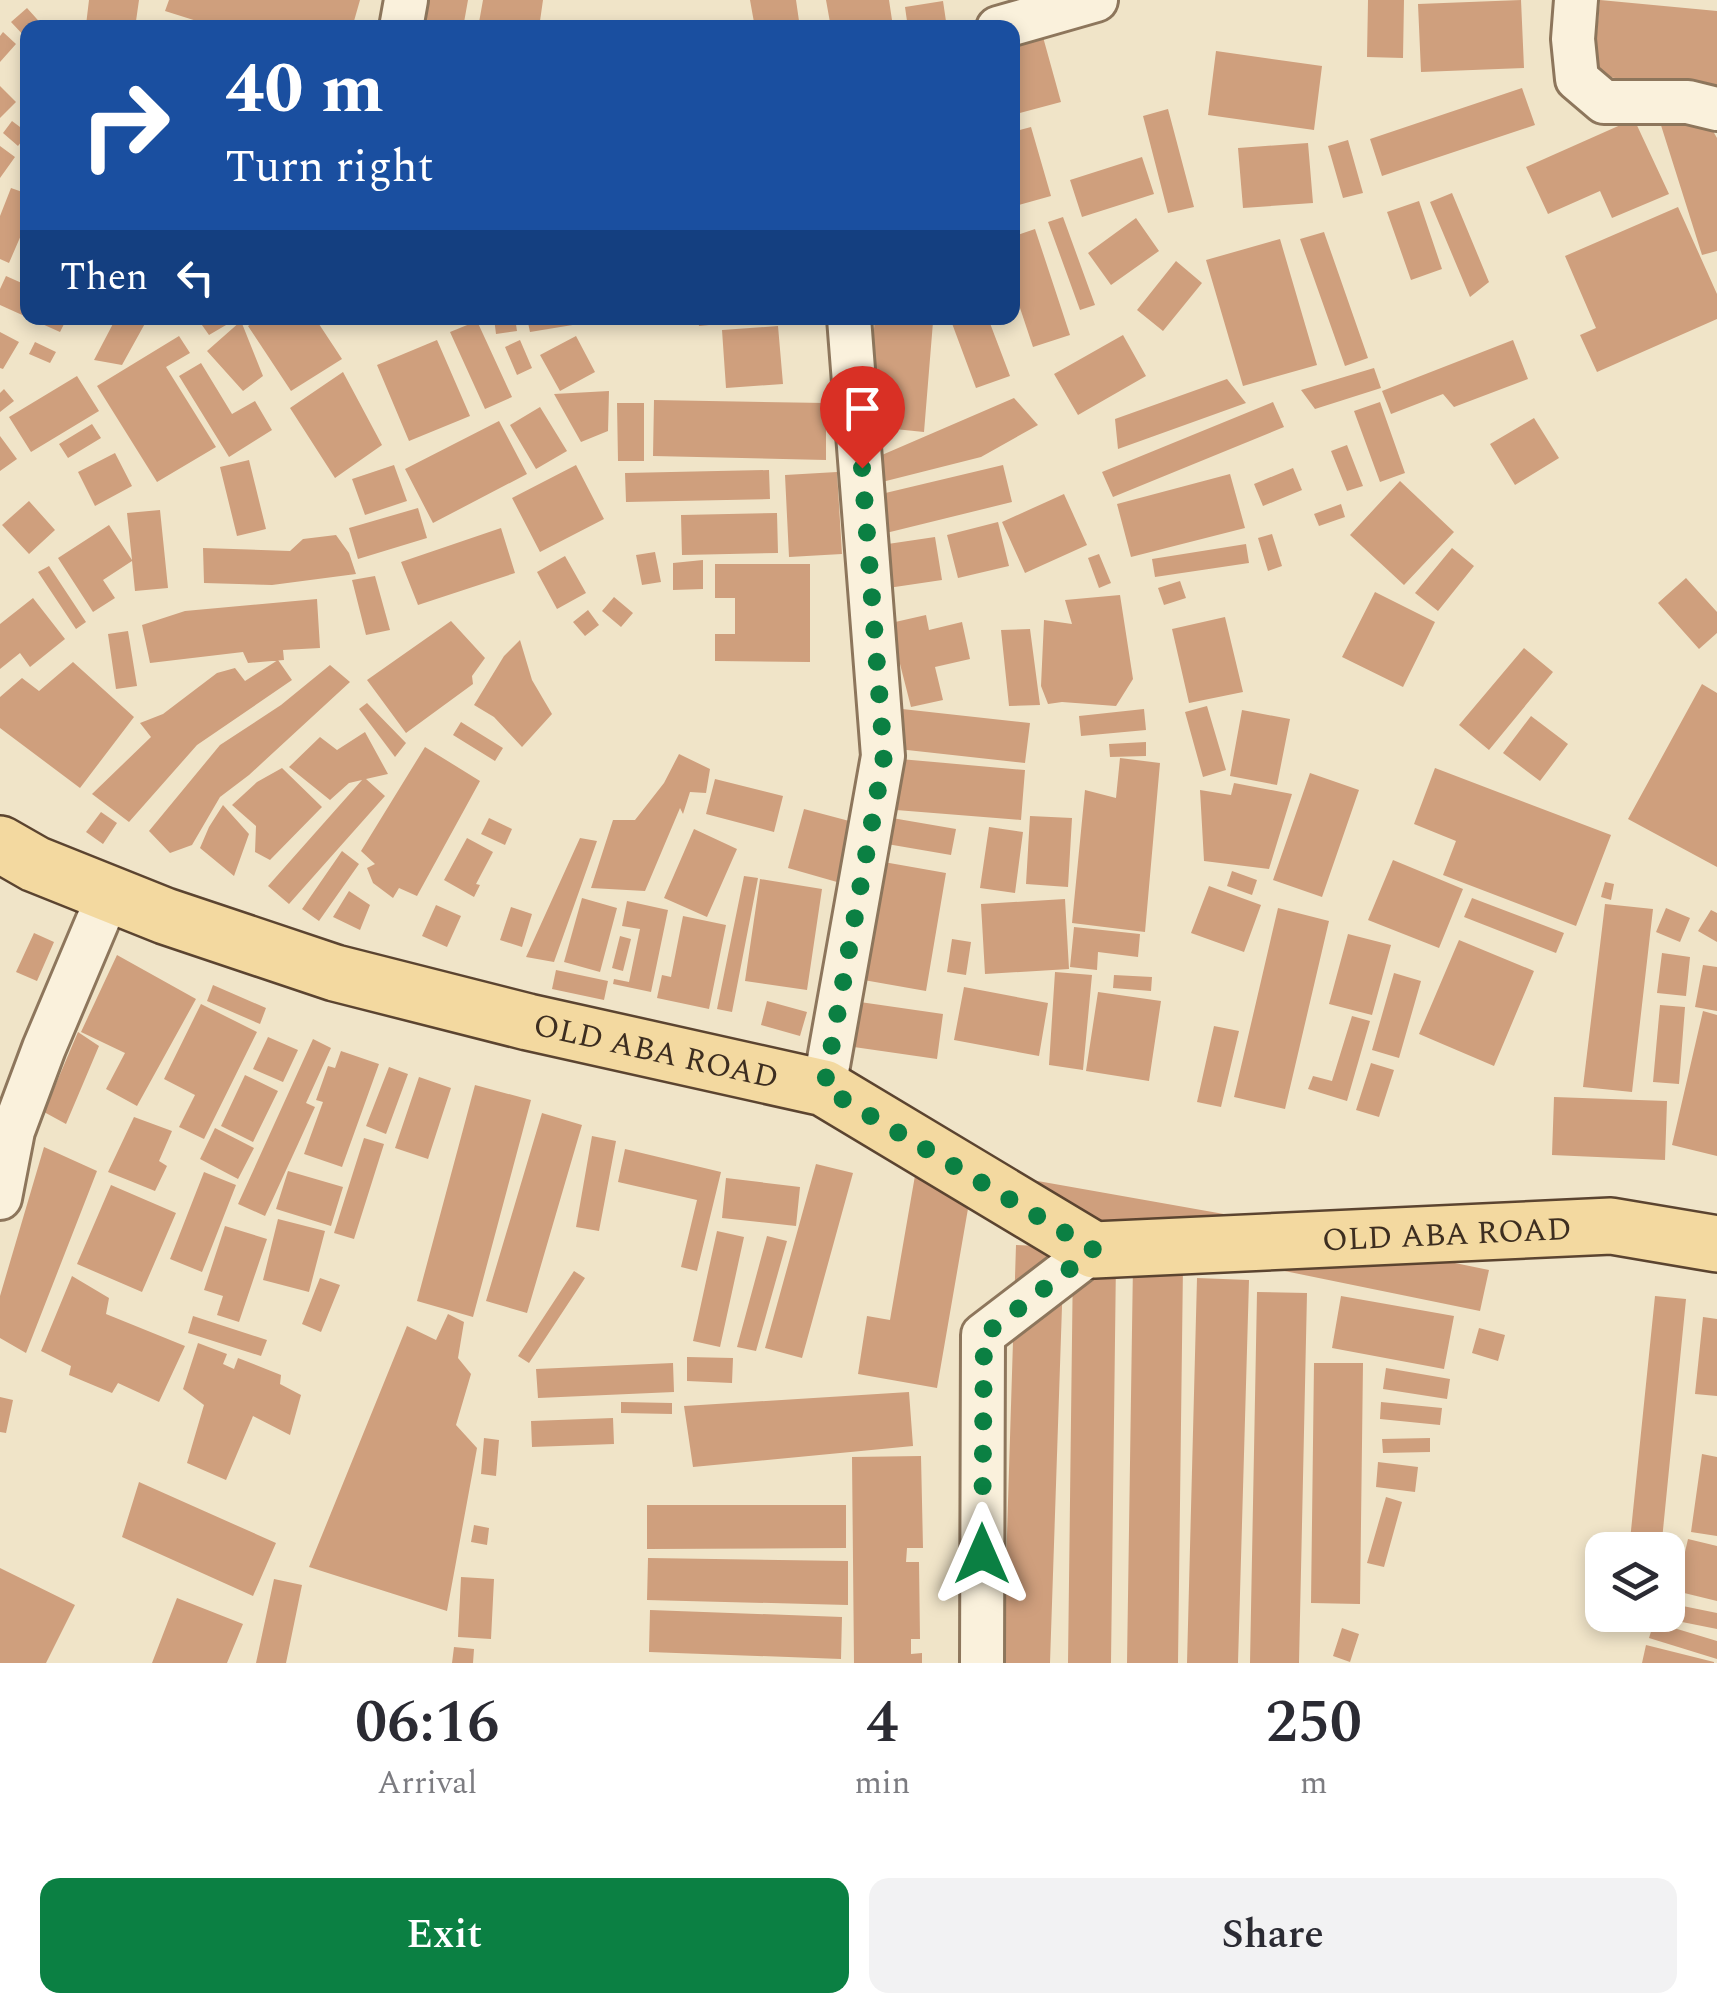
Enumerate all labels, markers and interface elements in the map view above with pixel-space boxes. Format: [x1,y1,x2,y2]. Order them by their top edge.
text: 40 m [225,37,384,143]
icon: right [60,60,190,190]
text: Turn right [225,133,434,202]
text: Then [60,249,148,307]
icon: left [168,250,223,305]
pin [820,366,905,469]
icon: arrive [835,381,890,436]
street label: OLD ABA ROAD [528,1001,783,1103]
street label: OLD ABA ROAD [1321,1205,1573,1265]
position arrow [930,1502,1034,1606]
map controls [1585,1532,1685,1632]
button: layers [1585,1532,1685,1632]
text: 06:16 [355,1677,499,1769]
text: 4 [866,1677,899,1769]
text: 250 [1265,1677,1362,1769]
text: Arrival [377,1759,477,1808]
text: min [854,1759,910,1808]
text: m [1300,1759,1327,1808]
button: Exit [40,1878,849,1993]
button: Share [869,1878,1677,1993]

